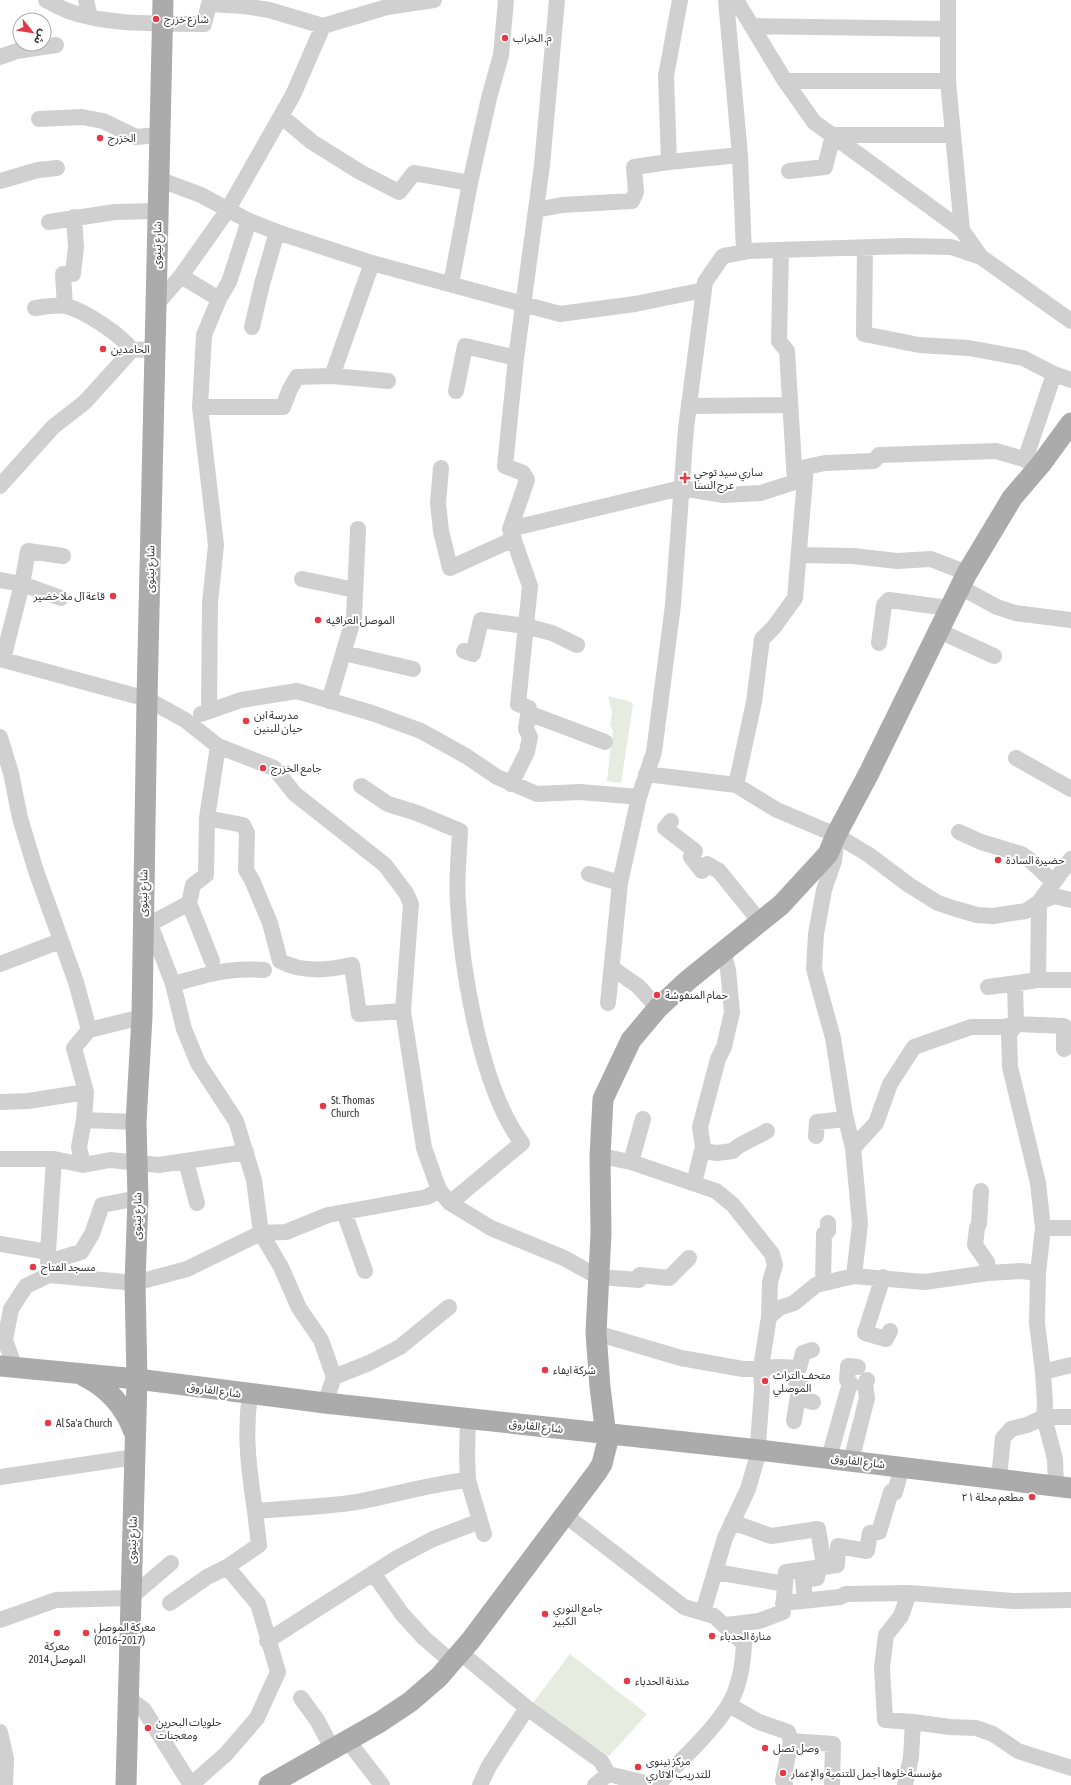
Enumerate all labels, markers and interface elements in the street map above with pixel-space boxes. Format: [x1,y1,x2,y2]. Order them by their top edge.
north arrow [12,12,52,52]
place label: شارع خزرج [164,13,209,27]
marker: شارع خزرج [151,14,161,24]
text: ش [31,27,50,47]
place label: م. الخراب [513,32,552,46]
marker: م. الخراب [500,33,510,43]
place label: الخزرج [108,132,136,146]
marker: الخزرج [95,133,105,143]
street label: شارع نينوى [151,221,165,269]
place label: الحامدين [111,343,150,356]
marker: الحامدين [98,344,108,354]
place label: ساري سيد توحي عرج النسا [694,466,763,493]
marker: ساري سيد توحي عرج النسا [679,472,691,484]
street label: شارع نينوى [144,545,158,593]
place label: قاعة آل ملا خضير [33,590,105,603]
marker: قاعة آل ملا خضير [108,591,118,601]
place label: الموصل العراقيه [326,614,395,627]
marker: الموصل العراقيه [313,615,323,625]
place label: مدرسة ابن حيان للبنين [254,709,303,735]
marker: مدرسة ابن حيان للبنين [241,716,251,726]
place label: جامع الخزرج [271,762,322,776]
marker: جامع الخزرج [258,763,268,773]
place label: حضيرة السادة [1006,854,1065,867]
marker: حضيرة السادة [993,855,1003,865]
street label: شارع نينوى [137,869,151,917]
place label: حمام المنفوشة [665,989,729,1003]
marker: حمام المنفوشة [652,990,662,1000]
place label: St. Thomas Church [331,1094,374,1119]
marker: St. Thomas Church [318,1101,328,1111]
street label: شارع نينوى [131,1192,145,1240]
place label: مسجد الفتاح [41,1261,96,1275]
marker: مسجد الفتاح [28,1262,38,1272]
place label: شركة ايفاء [553,1364,596,1377]
marker: شركة ايفاء [540,1365,550,1375]
place label: متحف التراث الموصلي [773,1369,831,1398]
marker: متحف التراث الموصلي [760,1376,770,1386]
street label: شارع الفاروق [186,1380,242,1402]
place label: Al Sa'a Church [56,1417,112,1429]
street label: شارع الفاروق [508,1417,564,1437]
marker: Al Sa'a Church [43,1418,53,1428]
street label: شارع الفاروق [830,1452,886,1472]
place label: مطعم محلة ٢١ [961,1491,1024,1506]
marker: مطعم محلة ٢١ [1027,1492,1037,1502]
street label: شارع نينوى [125,1516,141,1564]
place label: جامع النوري الكبير [552,1602,603,1628]
marker: جامع النوري الكبير [540,1609,550,1619]
place label: معركة الموصل (2016–2017) [94,1621,156,1646]
marker: معركة الموصل 2014 [52,1628,62,1638]
marker: معركة الموصل (2016–2017) [81,1628,91,1638]
place label: منارة الحدباء [720,1630,772,1643]
marker: منارة الحدباء [707,1631,717,1641]
place label: معركة الموصل 2014 [28,1640,86,1666]
place label: مئذنة الحدباء [635,1675,689,1688]
marker: مئذنة الحدباء [622,1676,632,1686]
place label: حلويات البحرين ومعجنات [156,1716,222,1742]
marker: حلويات البحرين ومعجنات [143,1723,153,1733]
place label: وصل تصل [773,1742,819,1755]
marker: وصل تصل [760,1743,770,1753]
place label: مركز نينوى للتدريب الاثاري [646,1755,711,1784]
marker: مركز نينوى للتدريب الاثاري [633,1762,643,1772]
place label: مؤسسة خلوها أجمل للتنمية والإعمار [790,1767,942,1781]
marker: مؤسسة خلوها أجمل للتنمية والإعمار [778,1768,788,1778]

